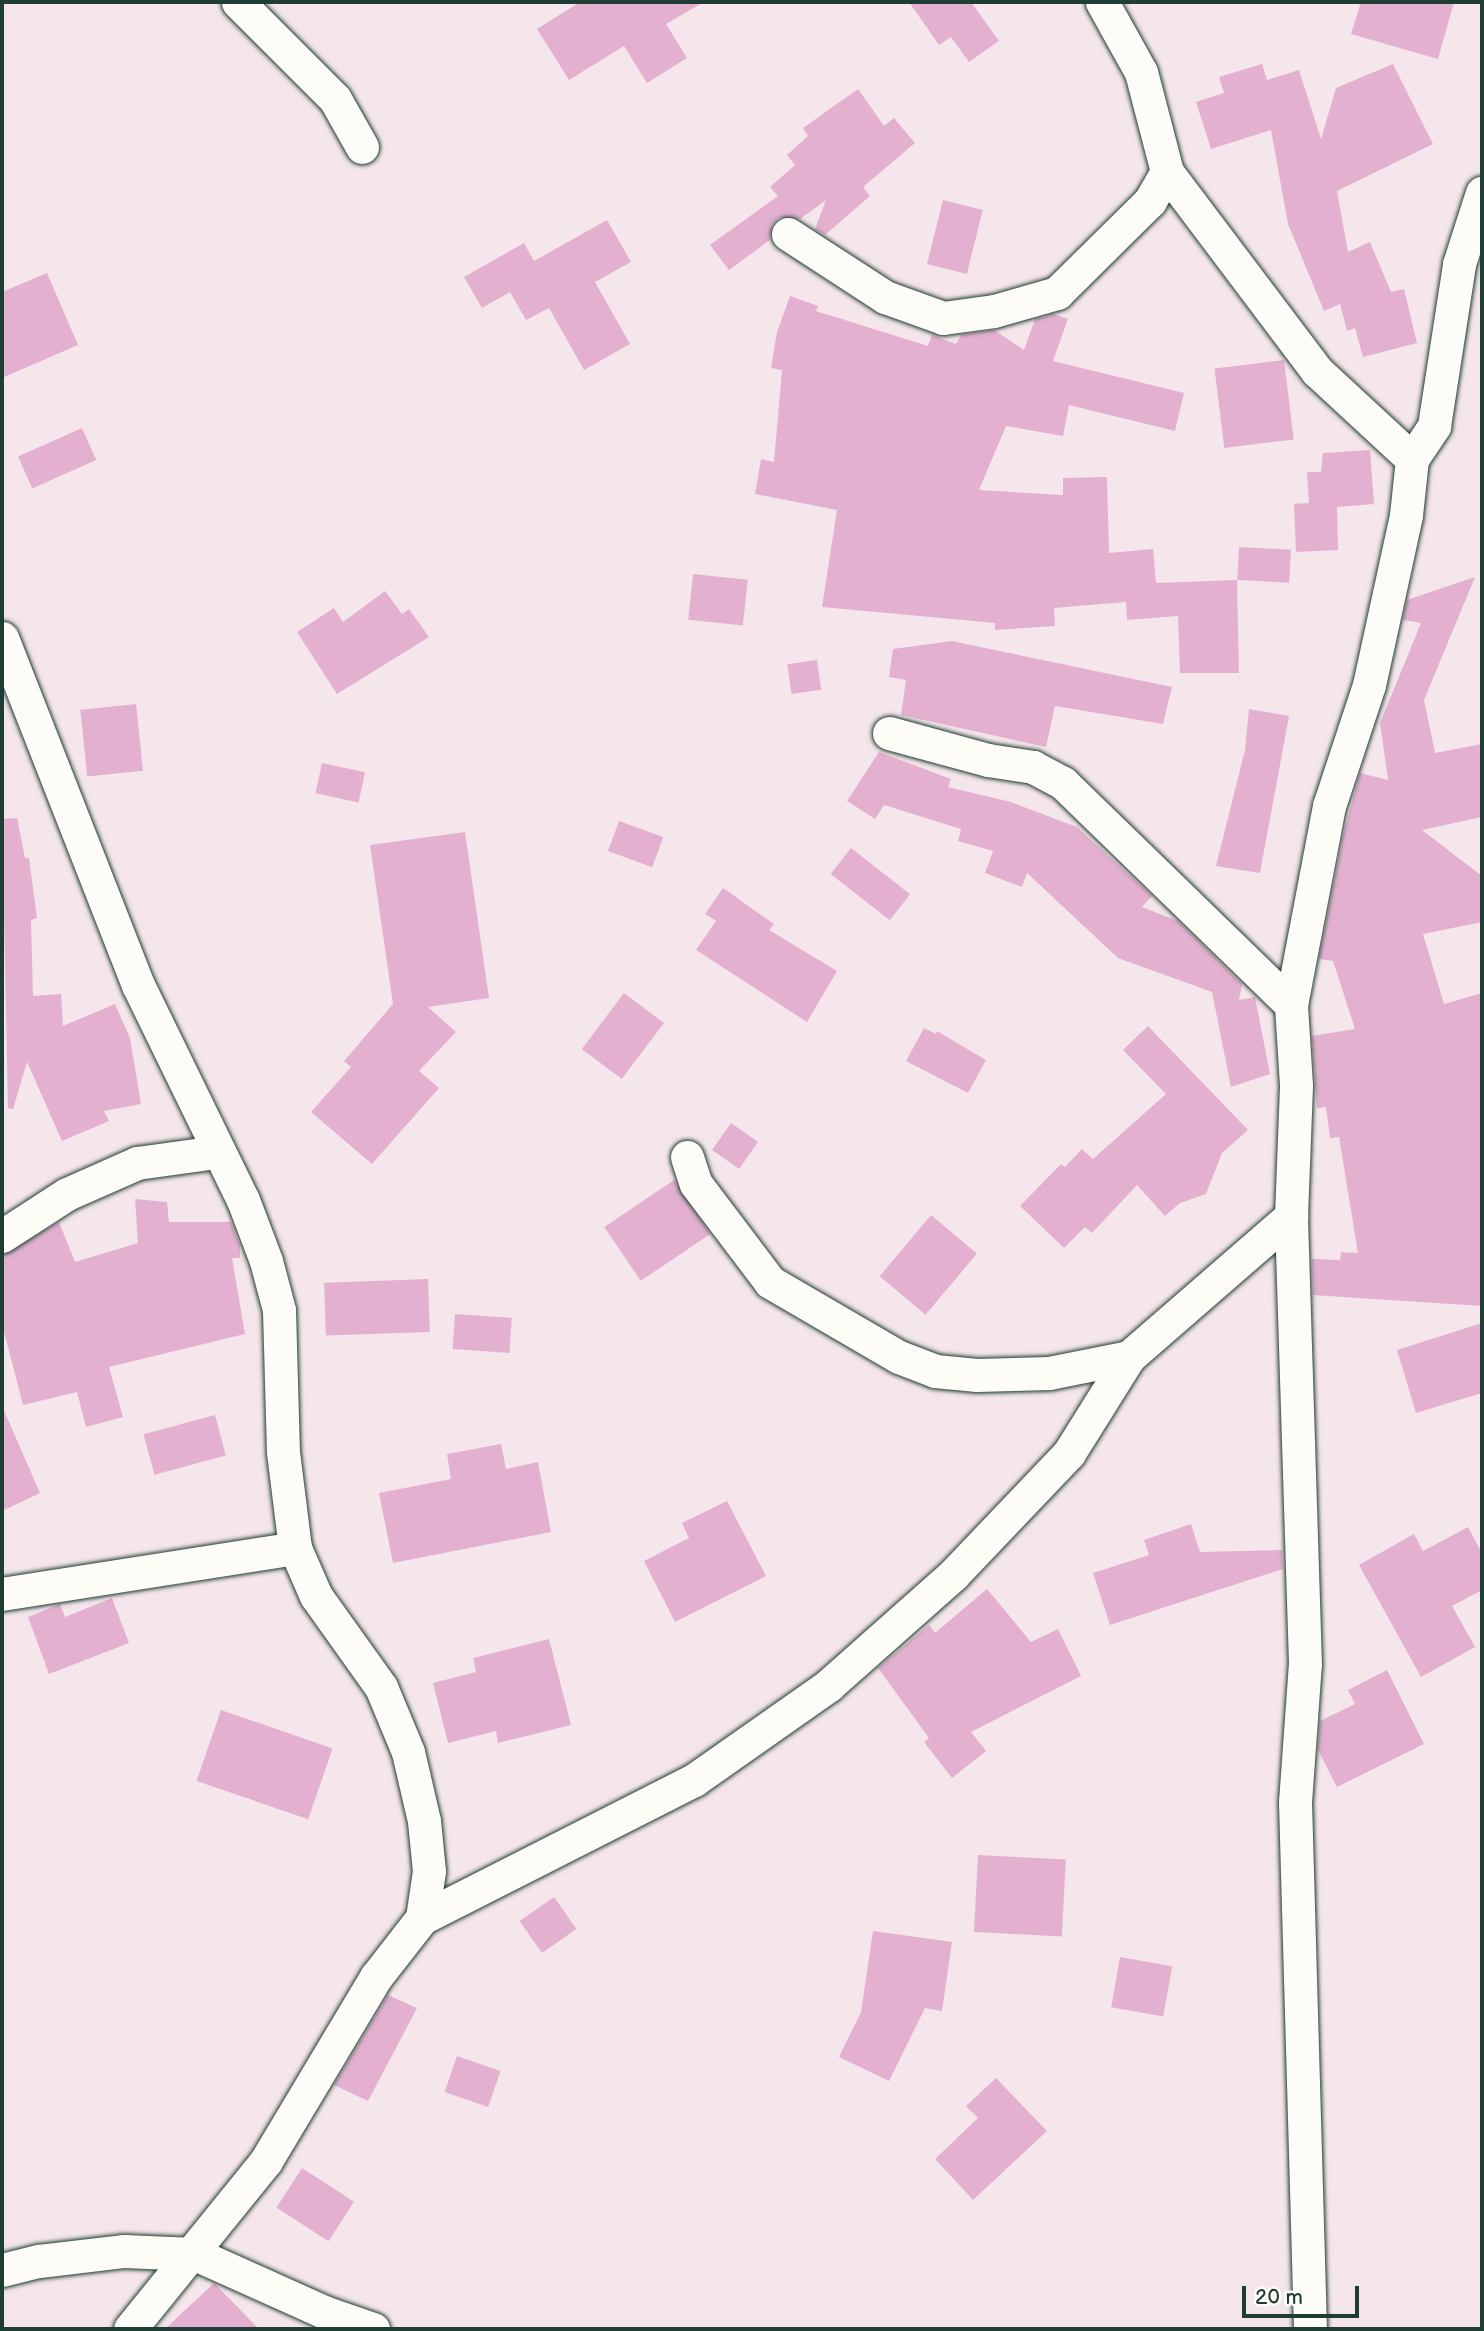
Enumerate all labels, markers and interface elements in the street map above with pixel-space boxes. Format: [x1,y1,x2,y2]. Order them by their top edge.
scale bar [1246,2272,1363,2316]
text: 20 m [1255,2285,1303,2310]

